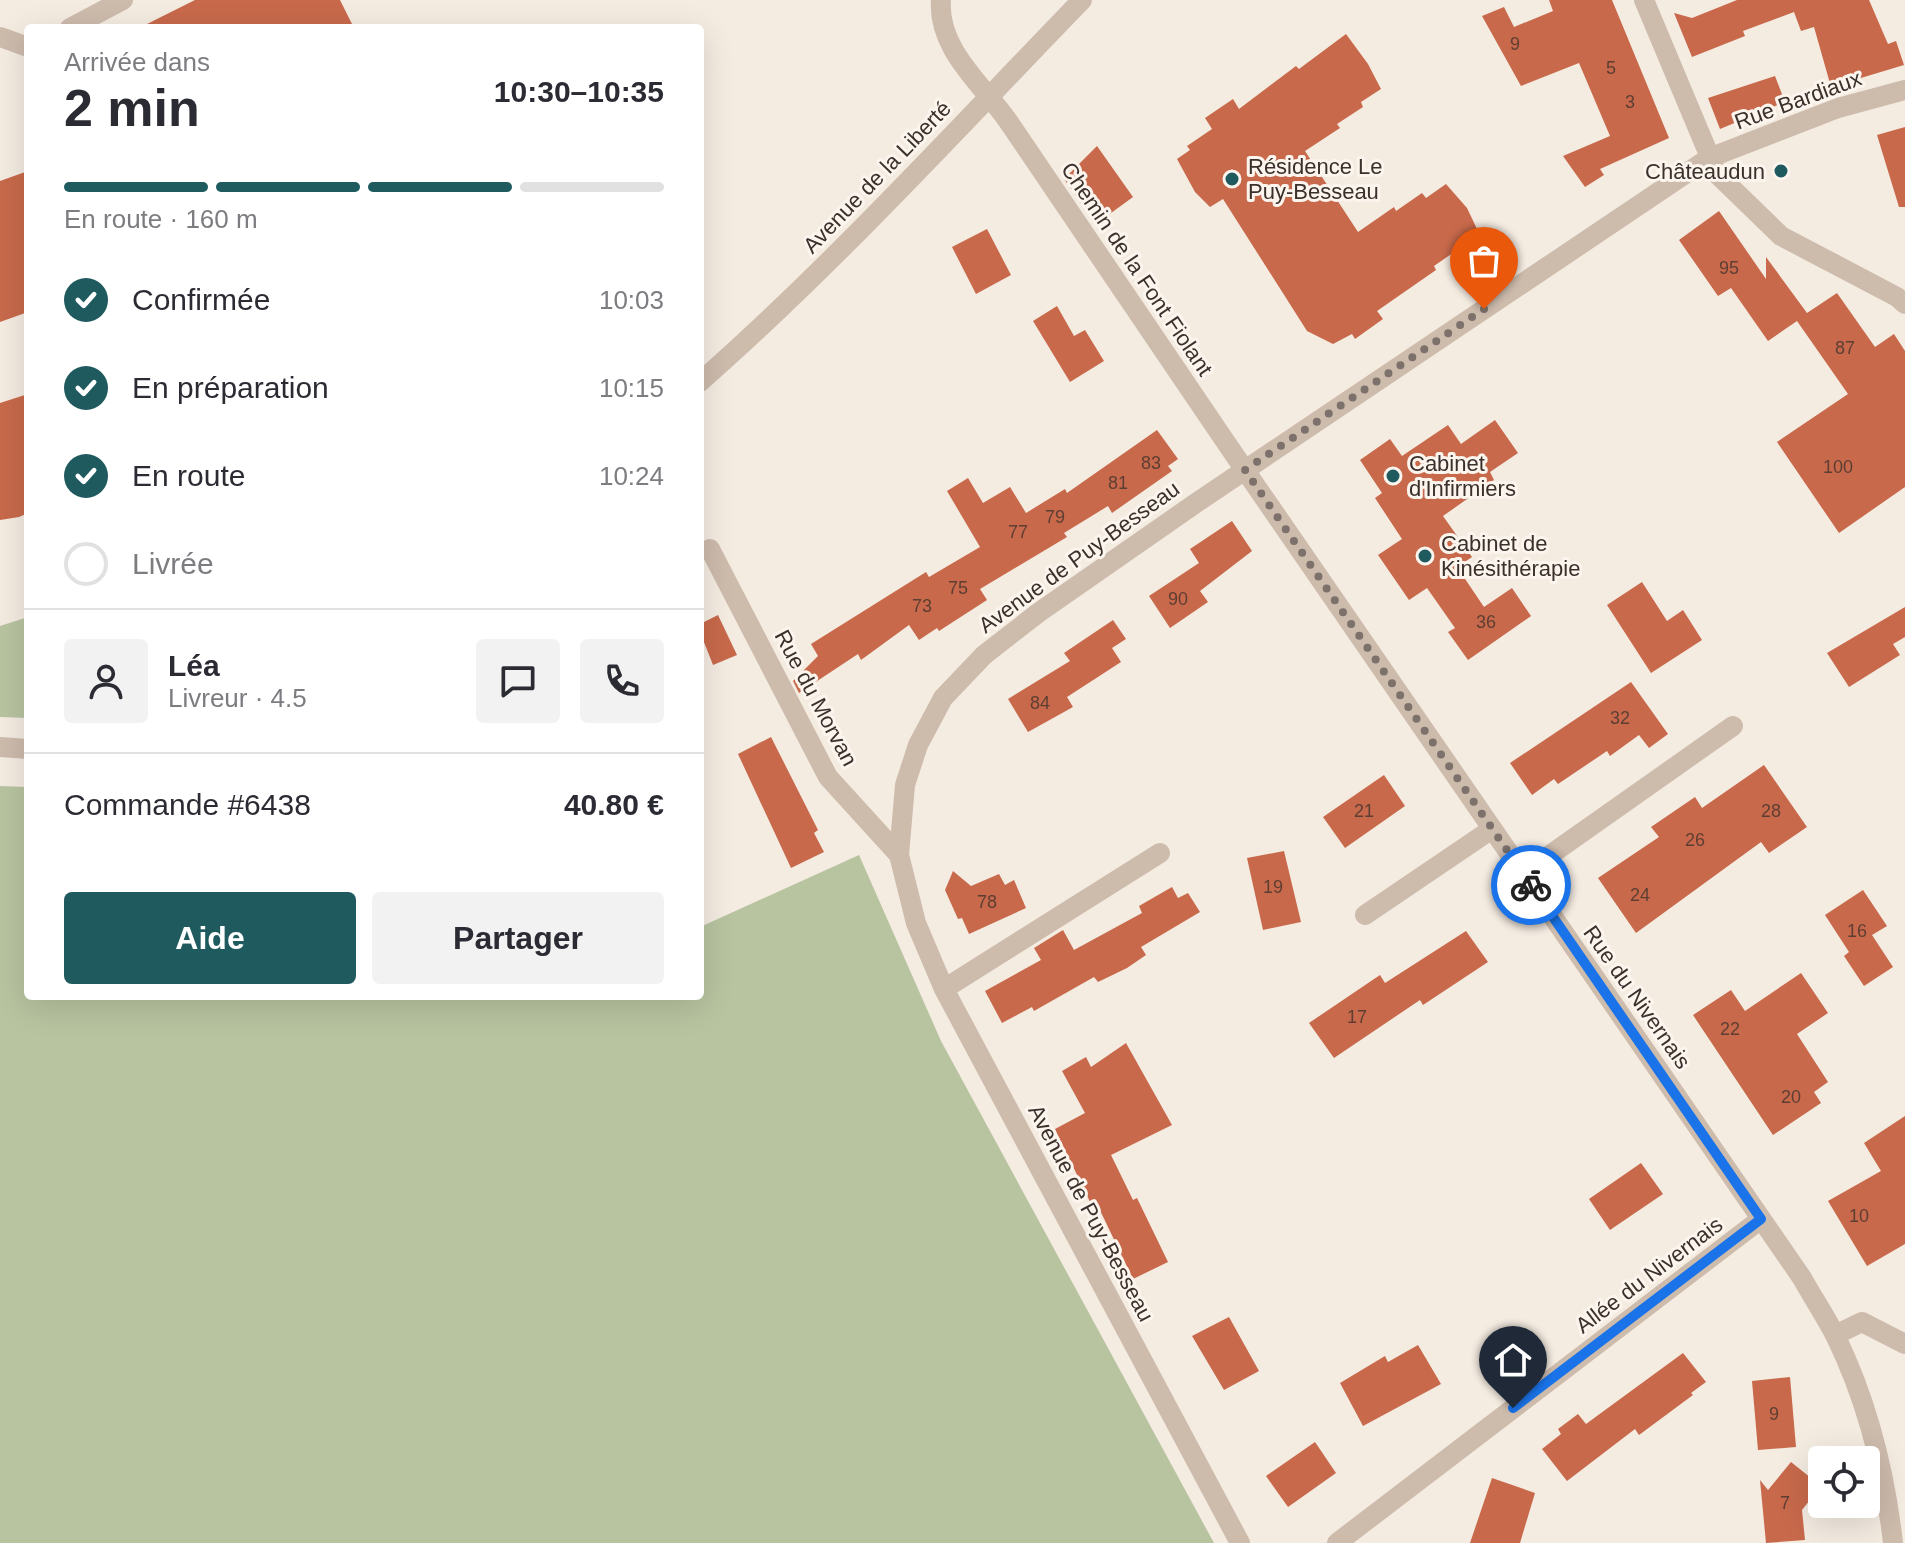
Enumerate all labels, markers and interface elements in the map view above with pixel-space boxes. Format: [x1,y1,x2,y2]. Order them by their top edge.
house number: 9 [1510,34,1520,54]
text: Arrivée dans [64,47,210,77]
house number: 5 [1606,58,1616,78]
street label: Rue Bardiaux [1731,65,1865,135]
text: 10:30–10:35 [494,75,664,108]
text: 2 min [64,79,200,137]
house number: 3 [1625,92,1635,112]
street label: Avenue de la Liberté [798,96,956,258]
place label: Résidence Le Puy-Besseau [1248,154,1383,204]
street label: Chemin de la Font Fiolant [1056,158,1218,380]
place label: Châteaudun [1645,159,1765,184]
marker: Châteaudun [1772,162,1790,180]
marker: Résidence Le Puy-Besseau [1223,170,1241,188]
text: En route · 160 m [64,204,258,234]
pin [1450,227,1518,309]
icon: bag [1462,239,1506,283]
house number: 95 [1719,258,1739,278]
icon: check [64,278,108,322]
text: Confirmée [132,283,270,316]
text: 10:03 [599,285,664,315]
house number: 87 [1835,338,1855,358]
icon: check [64,366,108,410]
text: En préparation [132,371,329,404]
text: 10:15 [599,373,664,403]
place label: Cabinet d'Infirmiers [1409,451,1516,501]
house number: 83 [1141,453,1161,473]
icon: check [64,454,108,498]
house number: 100 [1823,457,1853,477]
text: En route [132,459,245,492]
text: 10:24 [599,461,664,491]
marker: Cabinet d'Infirmiers [1384,467,1402,485]
house number: 81 [1108,473,1128,493]
street label: Avenue de Puy-Besseau [974,476,1184,638]
house number: 79 [1045,507,1065,527]
house number: 77 [1008,522,1028,542]
place label: Cabinet de Kinésithérapie [1441,531,1580,581]
text: Livrée [132,547,214,580]
marker: Cabinet de Kinésithérapie [1416,547,1434,565]
house number: 75 [948,578,968,598]
house number: 90 [1168,589,1188,609]
house number: 73 [912,596,932,616]
house number: 36 [1476,612,1496,632]
street label: Rue du Morvan [770,626,862,770]
button: person [64,639,148,723]
button: chat [476,639,560,723]
button: phone [580,639,664,723]
text: Léa [168,649,220,682]
text: Livreur · 4.5 [168,683,307,713]
house number: 84 [1030,693,1050,713]
house number: 32 [1610,708,1630,728]
text: Commande #6438 [64,788,311,821]
text: 40.80 € [564,788,664,821]
house number: 21 [1354,801,1374,821]
house number: 28 [1761,801,1781,821]
house number: 26 [1685,830,1705,850]
courier [1491,845,1571,925]
icon: bike [1509,863,1553,907]
house number: 19 [1263,877,1283,897]
house number: 24 [1630,885,1650,905]
button: Aide [64,892,356,984]
button: Partager [372,892,664,984]
house number: 78 [977,892,997,912]
street label: Rue du Nivernais [1578,921,1696,1073]
house number: 16 [1847,921,1867,941]
house number: 17 [1347,1007,1367,1027]
house number: 22 [1720,1019,1740,1039]
house number: 20 [1781,1087,1801,1107]
street label: Avenue de Puy-Besseau [1023,1100,1159,1326]
house number: 10 [1849,1206,1869,1226]
street label: Allée du Nivernais [1571,1212,1727,1338]
pin [1479,1326,1547,1408]
icon: home [1491,1338,1535,1382]
house number: 9 [1769,1404,1779,1424]
map controls [1808,1446,1880,1518]
button: locate [1808,1446,1880,1518]
house number: 7 [1780,1493,1790,1513]

